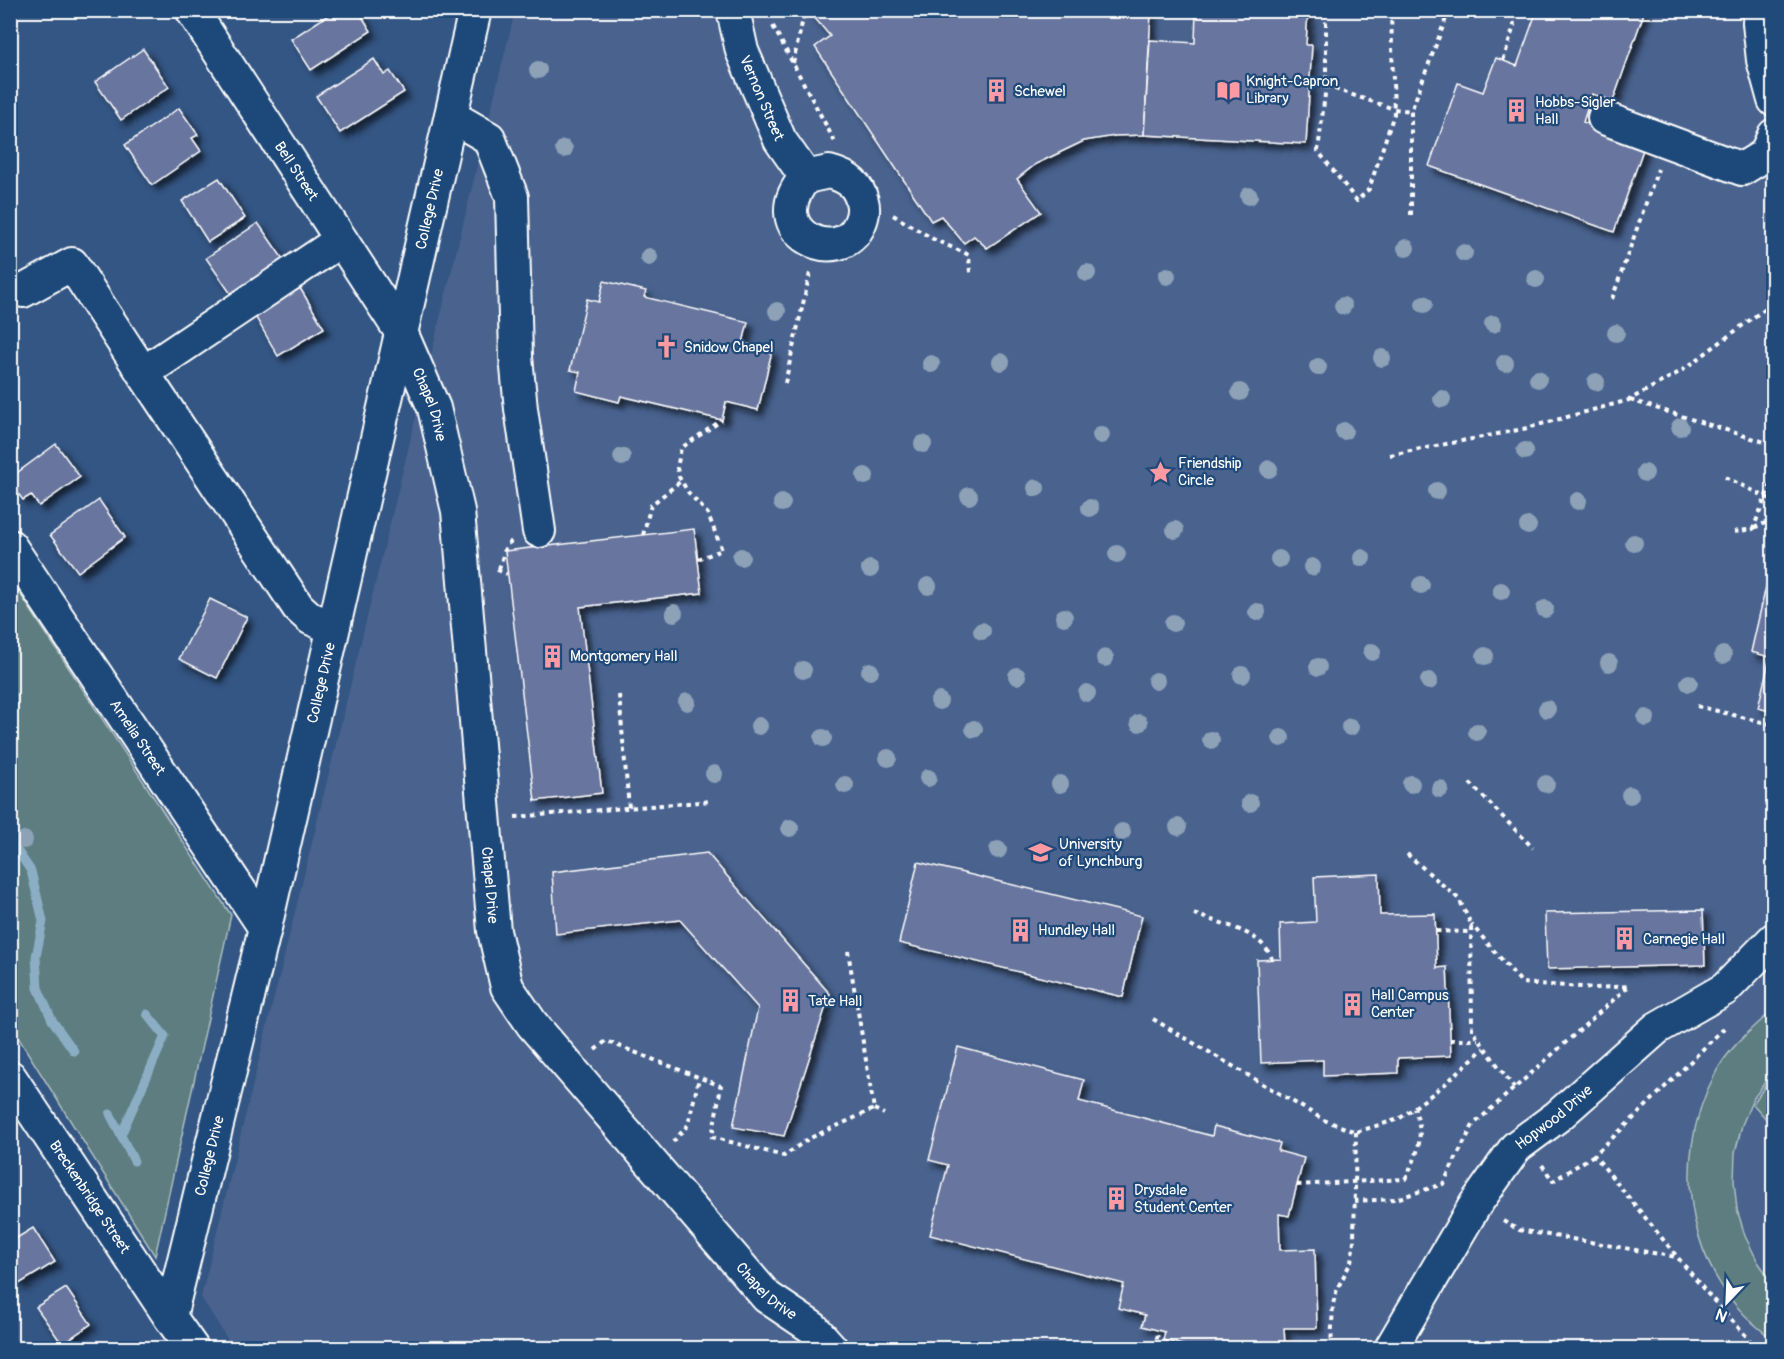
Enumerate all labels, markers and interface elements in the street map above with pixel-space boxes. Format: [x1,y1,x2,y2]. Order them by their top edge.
street label: Vernon Street [735,53,789,145]
place label: Knight-Capron Library [1246,72,1338,108]
library icon: Knight-Capron Library [1215,77,1241,103]
building icon: Schewel [983,78,1009,104]
place label: Schewel [1014,82,1066,101]
place label: Hobbs-Sigler Hall [1535,93,1616,129]
building icon: Hobbs-Sigler Hall [1504,98,1530,124]
street label: Bell Street [270,138,323,205]
street label: College Drive [412,166,449,251]
church icon: Snidow Chapel [653,334,679,360]
place label: Snidow Chapel [684,338,774,357]
street label: Chapel Drive [408,365,451,444]
place label: Friendship Circle [1178,454,1242,490]
place icon: Friendship Circle [1147,459,1173,485]
street label: College Drive [303,640,340,725]
building icon: Montgomery Hall [539,643,565,669]
place label: Montgomery Hall [570,647,678,666]
street label: Amelia Street [105,696,170,780]
place label: University of Lynchburg [1059,835,1142,871]
school or university icon: University of Lynchburg [1028,840,1054,866]
street label: Chapel Drive [477,846,502,925]
building icon: Hundley Hall [1007,917,1033,943]
place label: Hundley Hall [1038,921,1115,940]
building icon: Carnegie Hall [1612,926,1638,952]
place label: Carnegie Hall [1643,930,1725,949]
place label: Hall Campus Center [1371,986,1449,1022]
building icon: Tate Hall [777,988,803,1014]
building icon: Hall Campus Center [1340,991,1366,1017]
place label: Tate Hall [808,992,862,1011]
street label: Hopwood Drive [1512,1080,1597,1154]
street label: College Drive [191,1113,229,1198]
street label: Breckenbridge Street [45,1137,135,1258]
place label: Drysdale Student Center [1134,1181,1233,1217]
building icon: Drysdale Student Center [1103,1186,1129,1212]
street label: Chapel Drive [732,1259,801,1325]
north arrow [1697,1272,1757,1332]
text: N [1712,1303,1730,1326]

